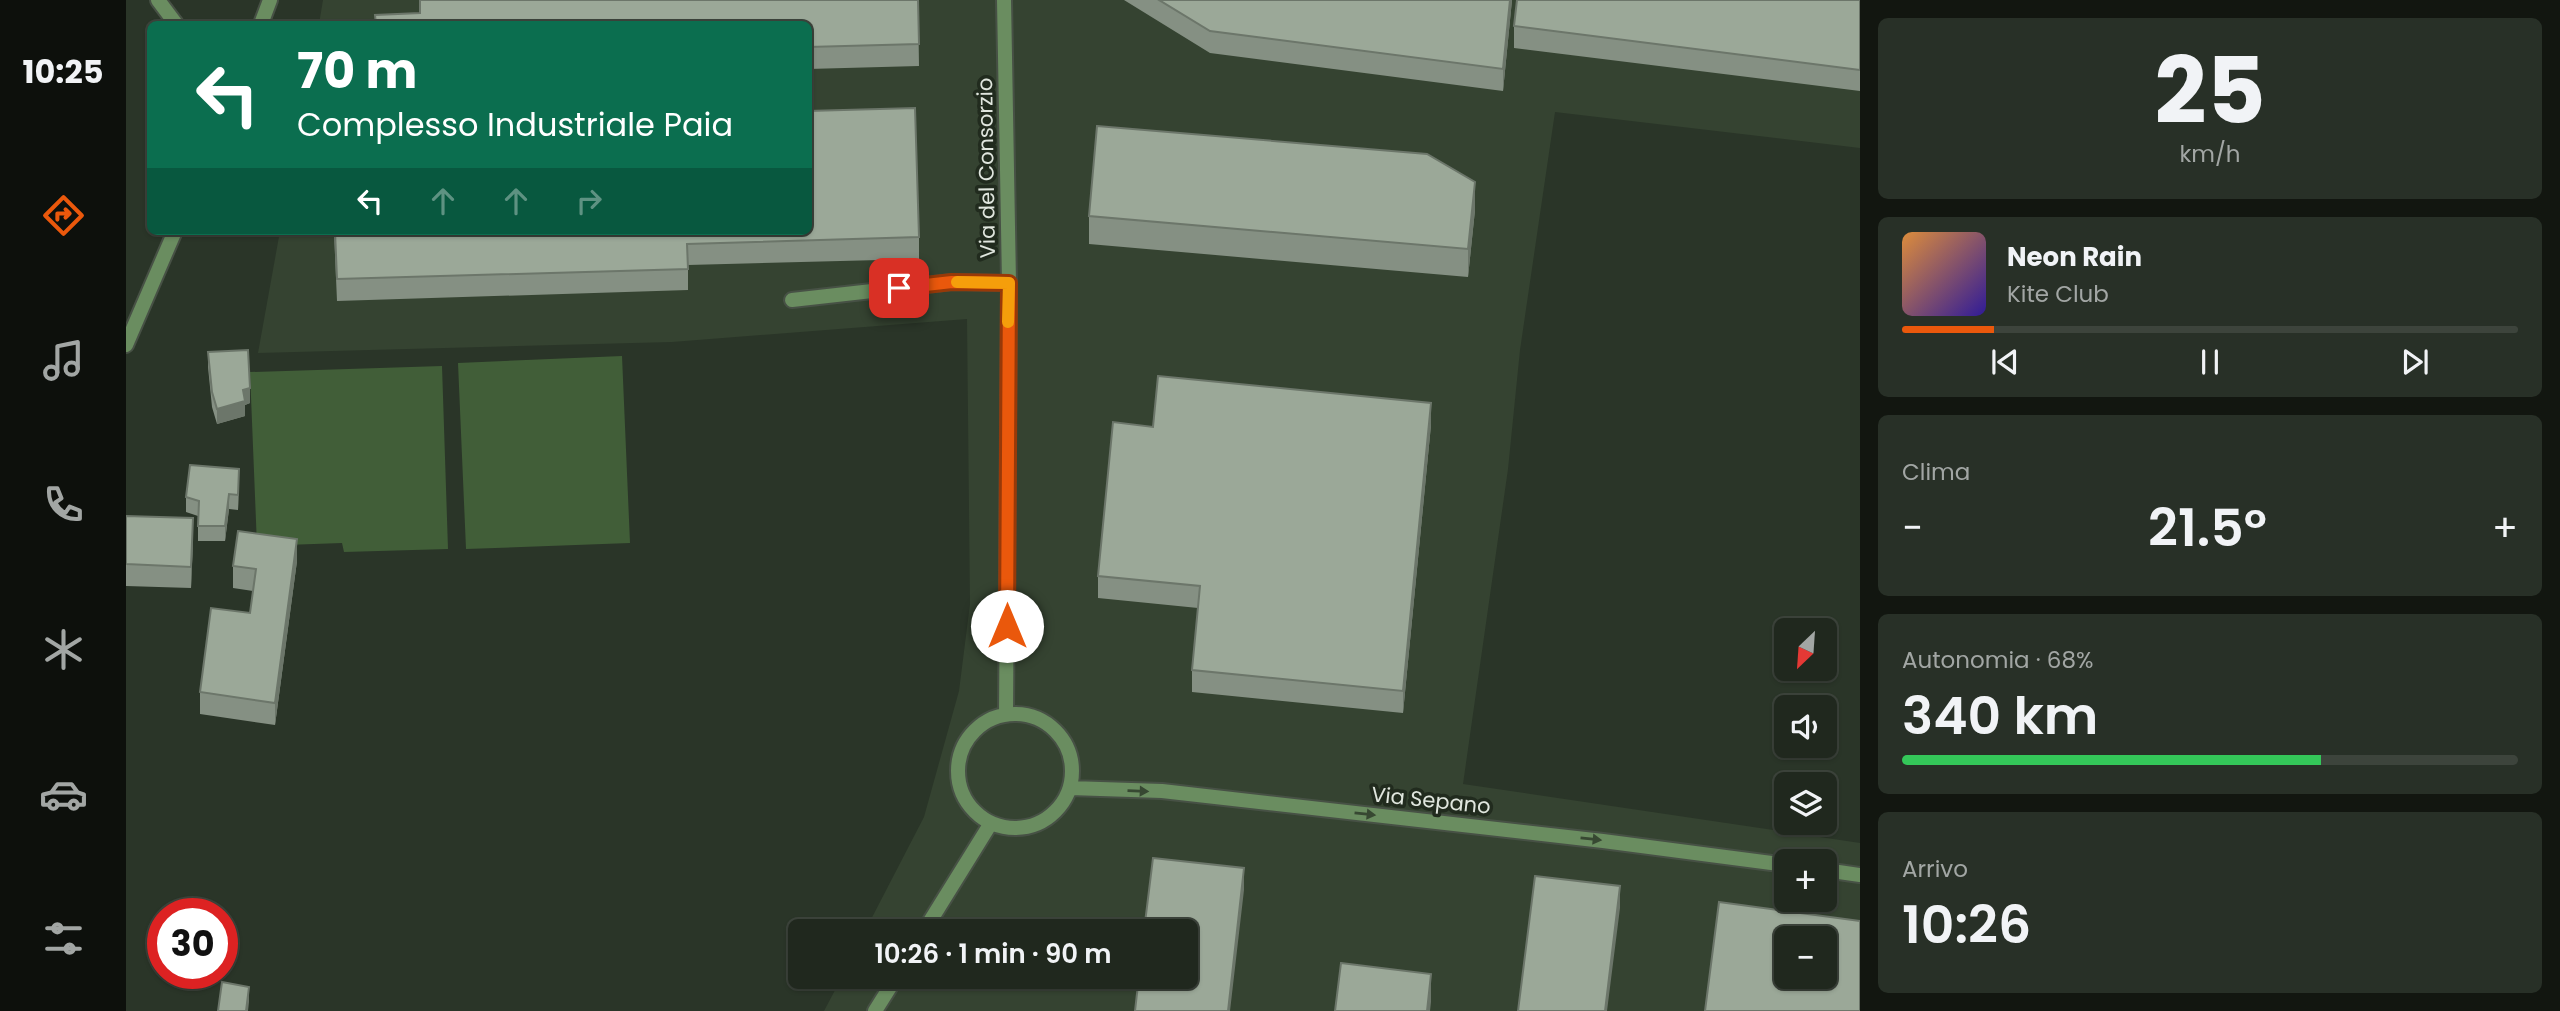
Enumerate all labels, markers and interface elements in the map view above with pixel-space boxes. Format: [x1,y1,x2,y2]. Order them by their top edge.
text: 25 [2154,27,2266,155]
text: 70 m [297,37,417,105]
text: 10:25 [22,49,104,94]
icon: left [182,49,273,140]
street label: Via del Consorzio [970,77,1002,259]
text: Complesso Industriale Paia [297,102,733,147]
text: km/h [2179,138,2241,170]
icon: left [351,182,389,220]
icon: ahead [424,182,462,220]
icon: ahead [497,182,535,220]
icon: right [570,182,608,220]
icon: directions [39,191,88,240]
text: Neon Rain [2007,239,2142,275]
pin [869,258,929,318]
icon: arrive [880,269,918,307]
text: Kite Club [2007,278,2109,310]
icon: music [39,336,88,385]
icon: previous [1986,343,2024,381]
icon: pause [2191,343,2229,381]
icon: next [2396,343,2434,381]
text: Clima [1902,456,1970,488]
icon: phone [39,480,88,529]
text: 21.5° [2148,491,2267,564]
text: − [1902,501,1923,554]
text: + [2492,501,2518,554]
position arrow [970,589,1044,663]
north arrow [1774,618,1838,681]
map controls [1774,618,1837,989]
icon: climate [39,625,88,674]
text: Autonomia · 68% [1902,644,2093,676]
text: 340 km [1902,679,2098,752]
button: sound [1774,695,1837,758]
icon: car [39,770,88,819]
button: layers [1774,772,1837,835]
street label: Via Sepano [1370,779,1492,821]
one-way arrow [1128,785,1150,796]
one-way arrow [1354,809,1376,820]
one-way arrow [1580,834,1602,845]
button: + [1774,849,1837,912]
text: Arrivo [1902,853,1968,885]
text: 10:26 [1902,888,2031,961]
speed limit sign: 30 [147,898,238,989]
icon: filters [39,914,88,963]
button: − [1774,926,1837,989]
text: 10:26 · 1 min · 90 m [874,936,1112,972]

